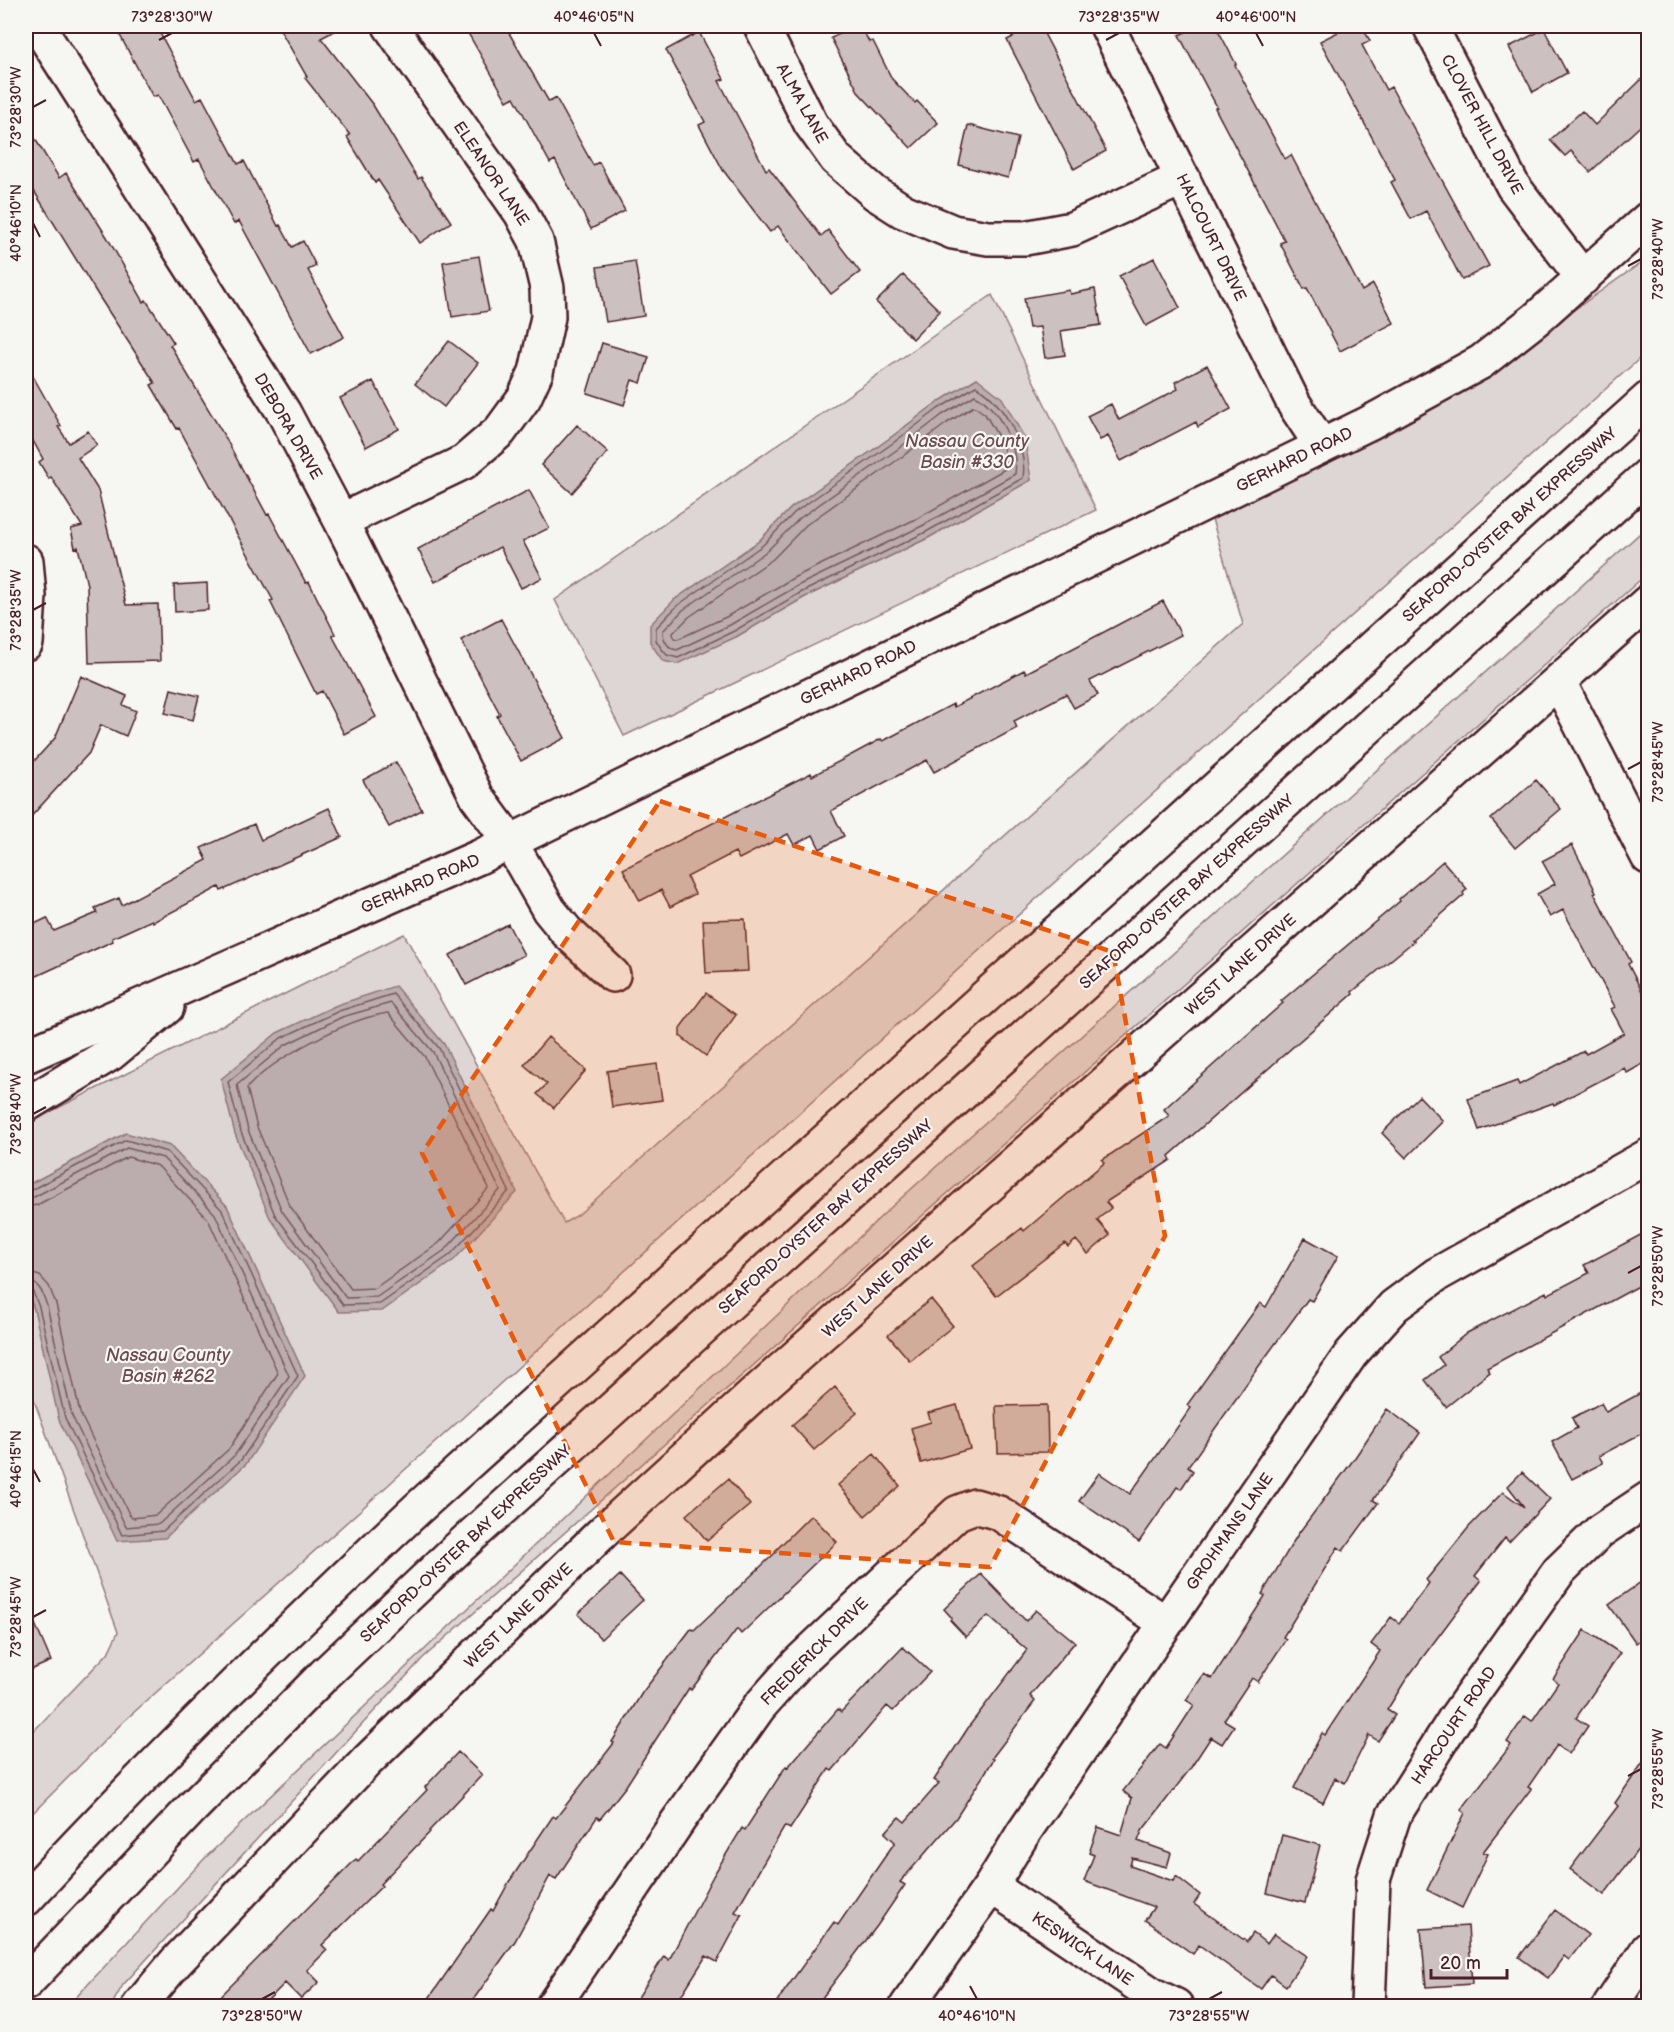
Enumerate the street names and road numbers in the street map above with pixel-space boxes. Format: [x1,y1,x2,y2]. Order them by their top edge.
street label: CLOVER HILL DRIVE [1437,51,1527,198]
street label: ALMA LANE [772,60,831,147]
street label: ELEANOR LANE [449,118,533,230]
street label: HALCOURT DRIVE [1172,171,1250,304]
street label: DEBORA DRIVE [250,370,326,483]
street label: SEAFORD-OYSTER BAY EXPRESSWAY [1399,423,1621,626]
street label: GERHARD ROAD [1233,424,1356,497]
street label: GERHARD ROAD [797,637,920,710]
street label: SEAFORD-OYSTER BAY EXPRESSWAY [1076,790,1298,993]
street label: GERHARD ROAD [358,851,483,918]
street label: WEST LANE DRIVE [1182,910,1300,1020]
street label: SEAFORD-OYSTER BAY EXPRESSWAY [715,1115,937,1318]
street label: WEST LANE DRIVE [819,1232,937,1342]
street label: SEAFORD-OYSTER BAY EXPRESSWAY [357,1441,576,1647]
street label: GROHMANS LANE [1183,1470,1278,1594]
street label: WEST LANE DRIVE [461,1560,577,1672]
street label: FREDERICK DRIVE [757,1594,873,1710]
street label: HARCOURT ROAD [1408,1663,1501,1788]
street label: KESWICK LANE [1028,1908,1136,1990]

